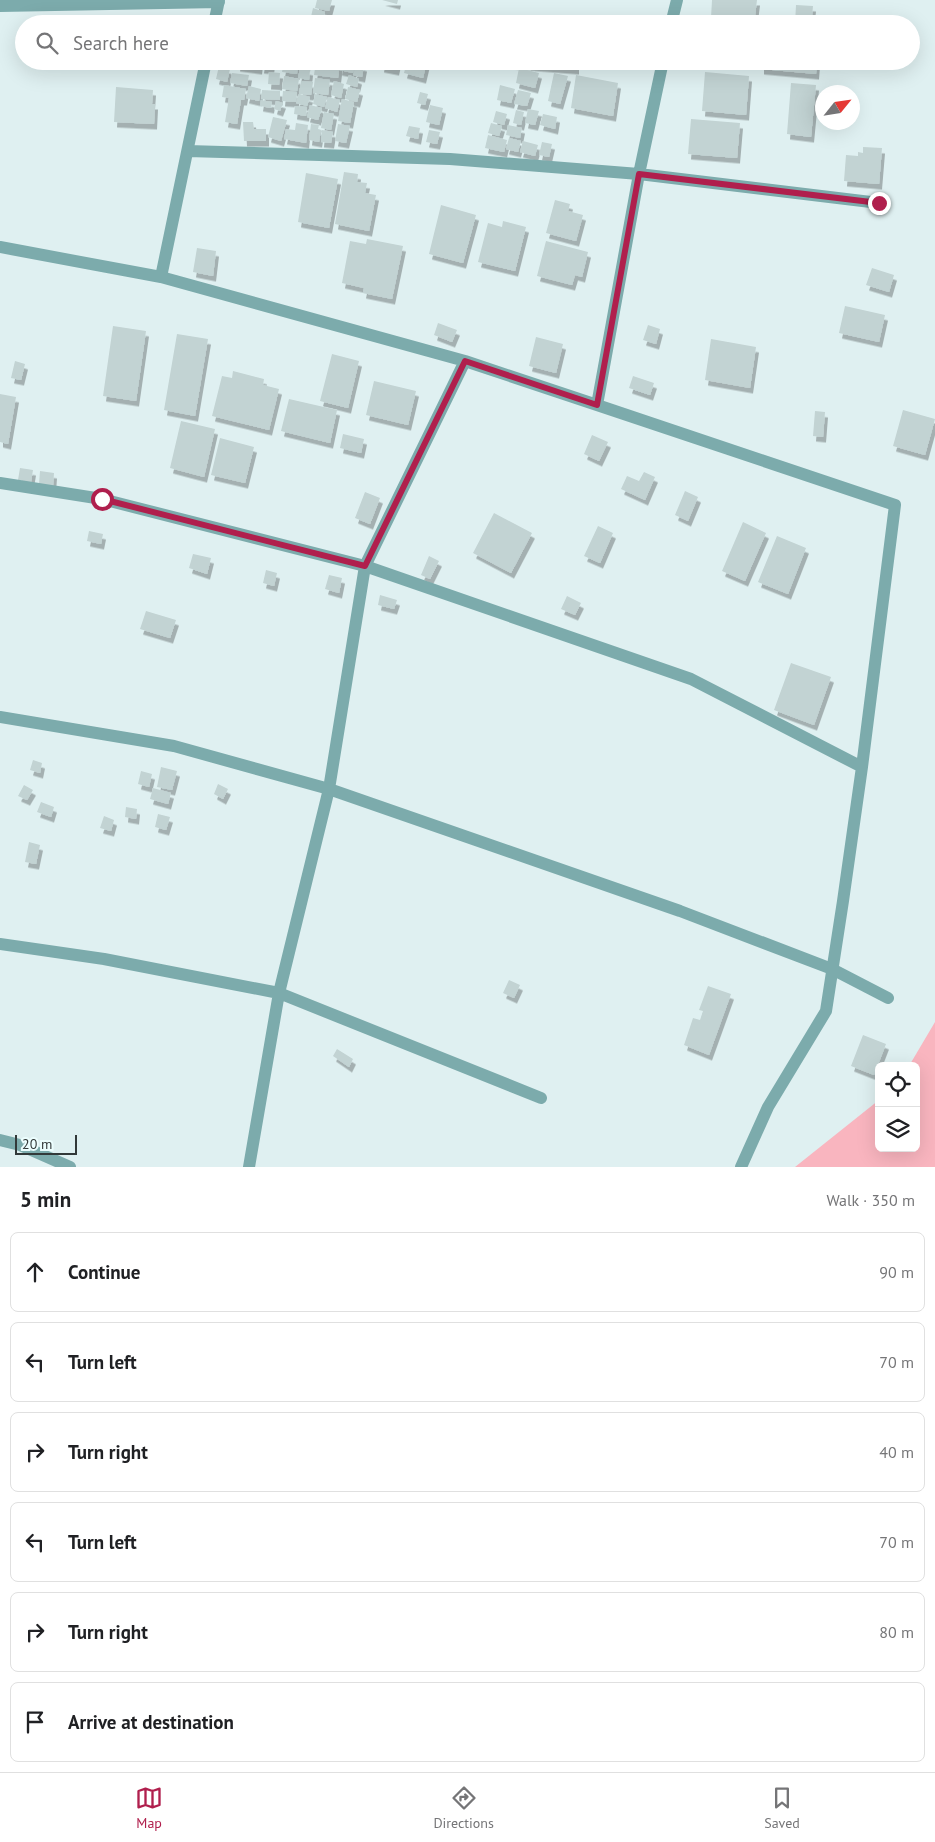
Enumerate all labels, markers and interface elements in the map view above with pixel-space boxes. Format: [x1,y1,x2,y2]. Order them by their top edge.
search box [15,15,920,70]
icon: search [33,29,61,57]
text: Search here [73,31,169,55]
north arrow [815,85,860,130]
route end [868,192,891,215]
route start [91,488,114,511]
map controls [875,1062,920,1152]
button: locate [875,1062,920,1107]
button: layers [875,1107,920,1152]
scale bar [15,1132,78,1155]
text: 20 m [22,1135,52,1153]
text: 5 min [20,1186,71,1213]
text: Walk · 350 m [826,1190,915,1210]
icon: ahead [21,1258,49,1286]
text: Continue [68,1260,140,1284]
text: 90 m [879,1262,914,1282]
icon: left [21,1348,49,1376]
text: Turn left [68,1350,137,1374]
text: 70 m [879,1352,914,1372]
icon: right [21,1438,49,1466]
text: Turn right [68,1440,148,1464]
text: 40 m [879,1442,914,1462]
icon: left [21,1528,49,1556]
text: Turn left [68,1530,137,1554]
text: 70 m [879,1532,914,1552]
icon: right [21,1618,49,1646]
text: Turn right [68,1620,148,1644]
text: 80 m [879,1622,914,1642]
icon: arrive [21,1708,49,1736]
text: Arrive at destination [68,1710,234,1734]
tab: Map [135,1784,163,1832]
tab: Directions [433,1784,494,1832]
tab: Saved [764,1784,800,1832]

